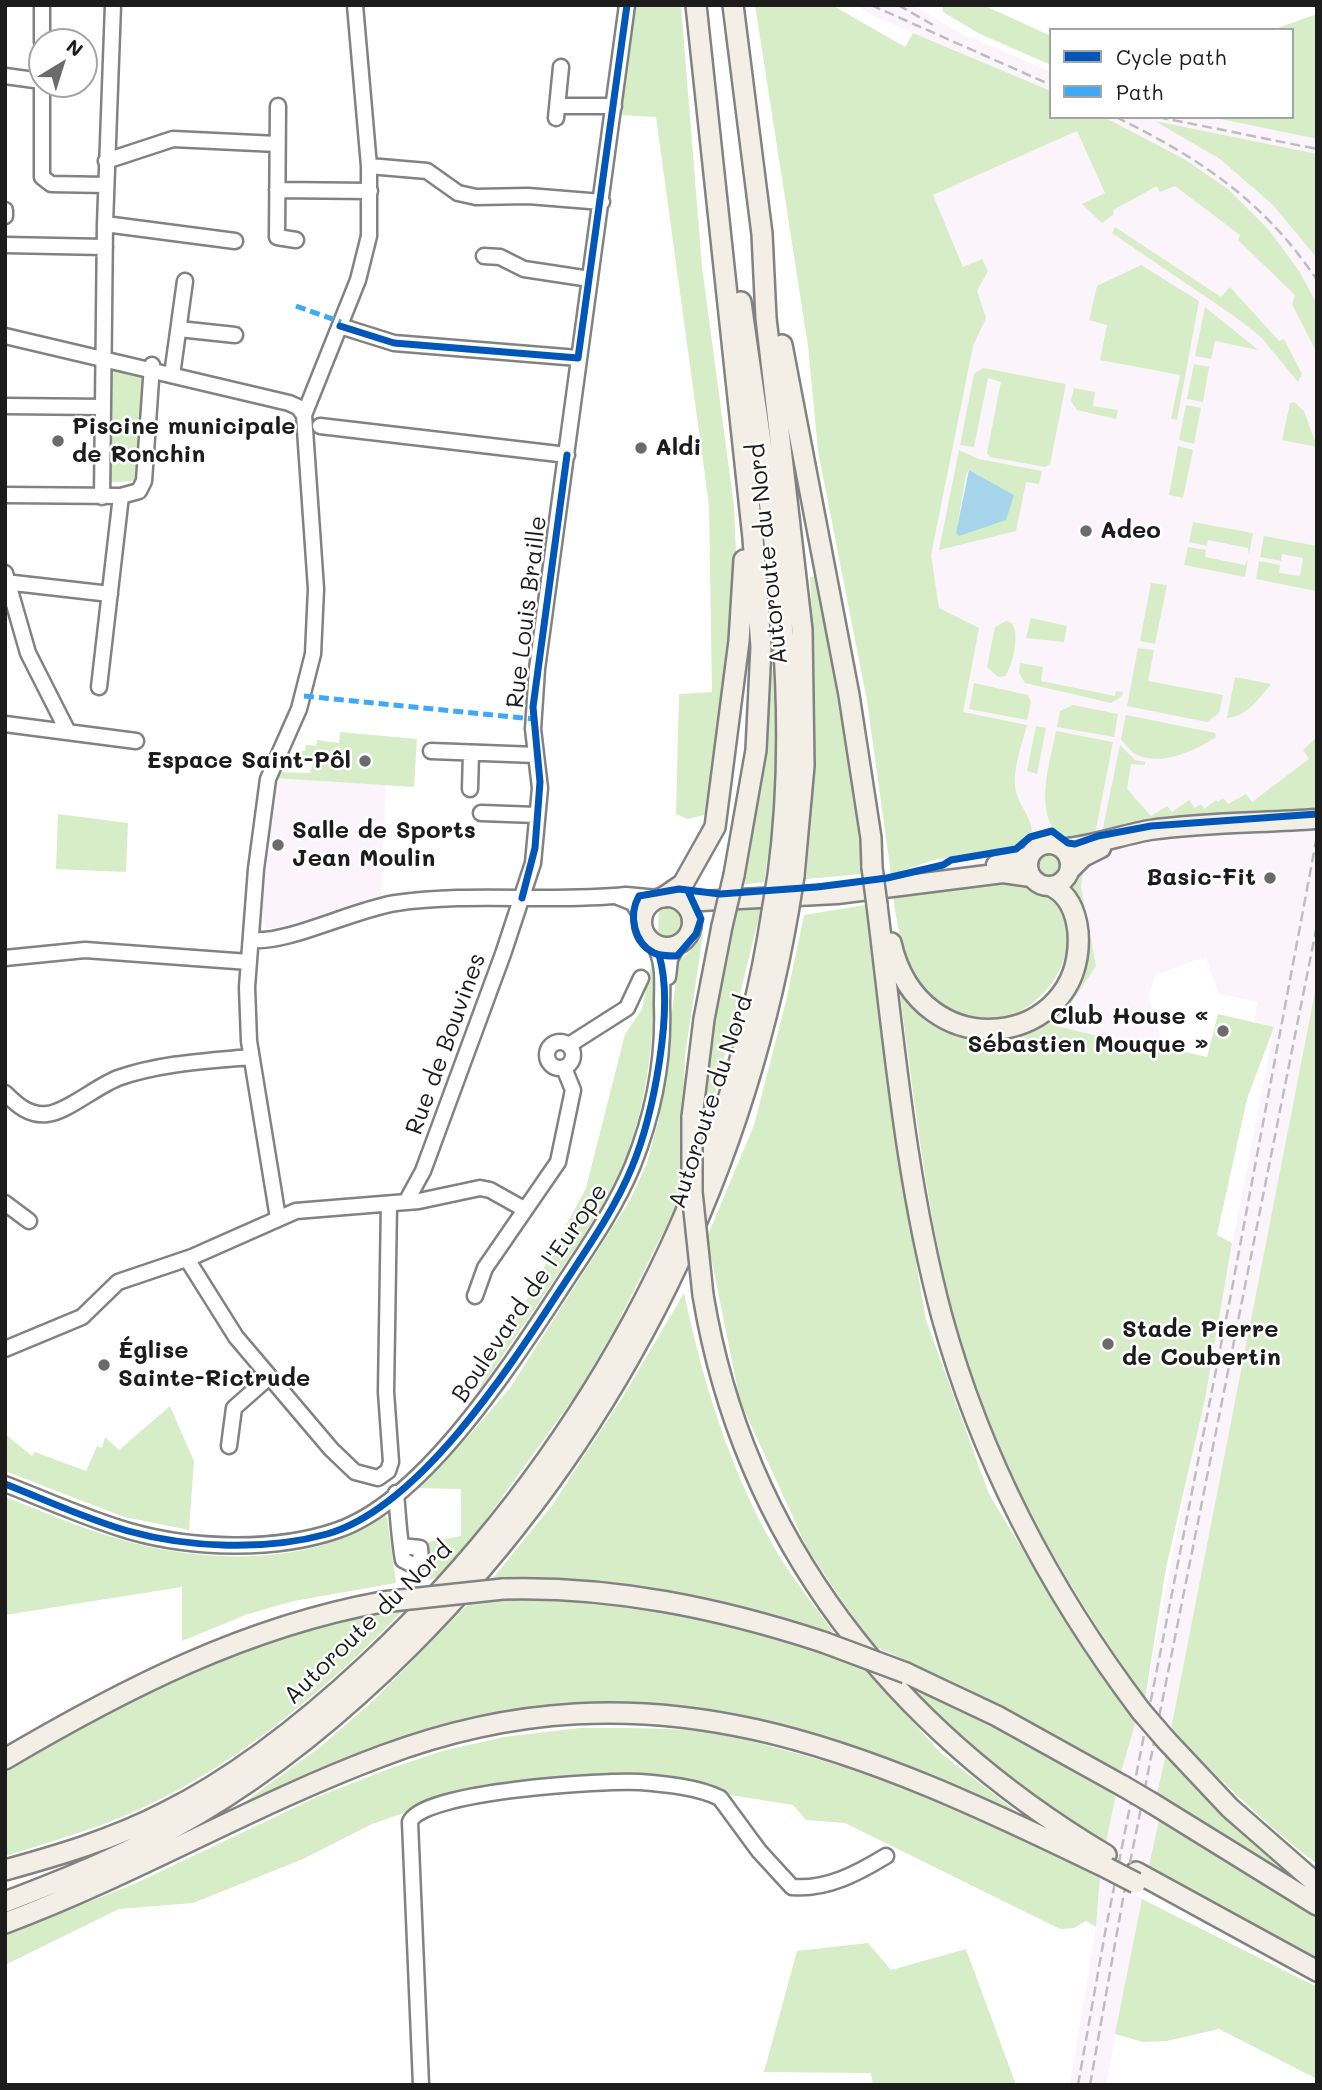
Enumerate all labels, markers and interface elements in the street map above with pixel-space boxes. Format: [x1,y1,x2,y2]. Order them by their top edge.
north arrow [28,28,98,98]
legend [1049,28,1294,119]
text: N [62,33,88,62]
text: Cycle path [1116,43,1226,70]
text: Path [1116,78,1163,105]
place label: Piscine municipale de Ronchin [72,413,296,469]
marker: Piscine municipale de Ronchin [50,433,66,449]
place label: Aldi [655,434,702,462]
marker: Aldi [633,440,649,456]
street label: Autoroute du Nord [742,442,794,666]
street label: Rue Louis Braille [501,514,553,710]
place label: Adeo [1100,517,1161,545]
marker: Adeo [1078,523,1094,539]
place label: Espace Saint-Pôl [147,747,351,775]
marker: Espace Saint-Pôl [357,753,373,769]
place label: Salle de Sports Jean Moulin [292,817,476,873]
marker: Salle de Sports Jean Moulin [270,837,286,853]
place label: Basic-Fit [1146,864,1256,892]
marker: Basic-Fit [1262,870,1278,886]
street label: Rue de Bouvines [400,949,492,1139]
street label: Autoroute du Nord [663,992,759,1212]
place label: Club House « Sébastien Mouque » [967,1003,1209,1059]
marker: Club House « Sébastien Mouque » [1215,1023,1231,1039]
street label: Boulevard de l'Europe [446,1178,614,1408]
place label: Stade Pierre de Coubertin [1122,1316,1281,1372]
marker: Stade Pierre de Coubertin [1100,1336,1116,1352]
place label: Église Sainte-Rictrude [118,1337,310,1393]
marker: Église Sainte-Rictrude [96,1357,112,1373]
street label: Autoroute du Nord [278,1535,458,1711]

